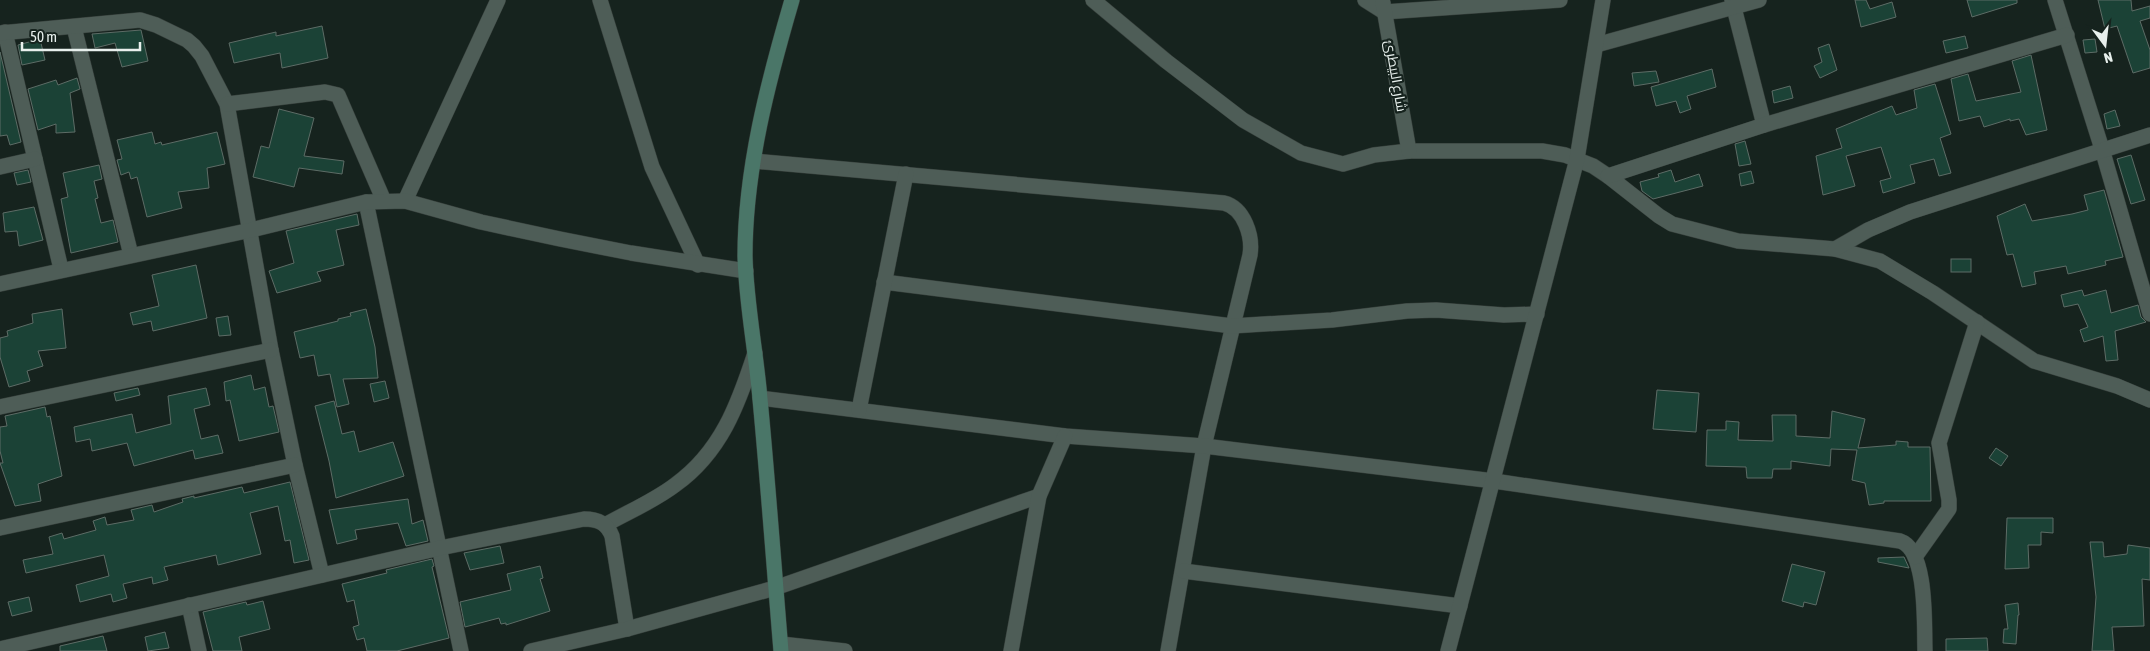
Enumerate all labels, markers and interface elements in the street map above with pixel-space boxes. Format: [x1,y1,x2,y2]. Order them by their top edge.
scale bar [22,20,140,52]
north arrow [2080,20,2130,70]
text: 50 m [30,28,57,45]
street label: شارع البيطرئ [1381,39,1410,113]
text: N [2102,49,2114,66]

